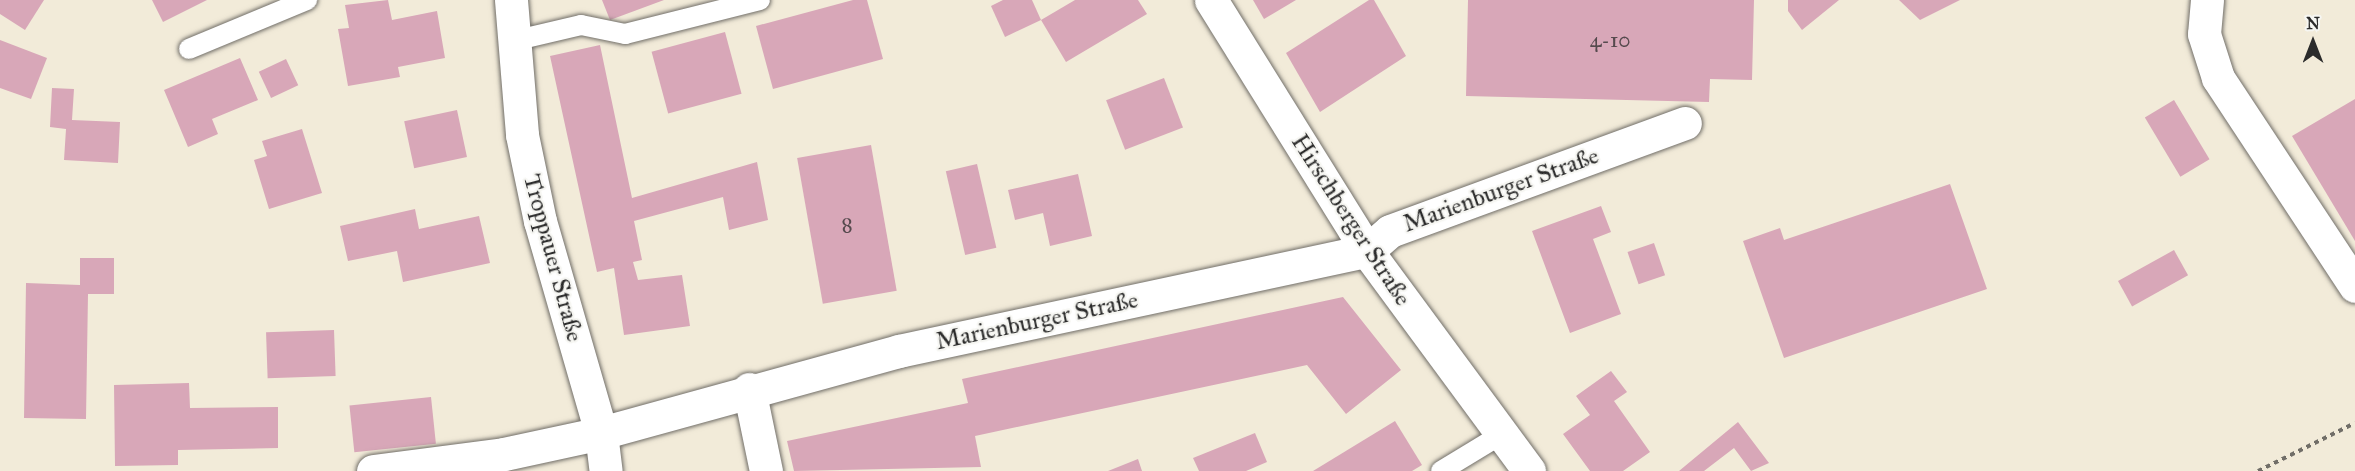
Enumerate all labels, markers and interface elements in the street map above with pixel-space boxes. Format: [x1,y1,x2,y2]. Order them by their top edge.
north arrow [2283,12,2343,72]
text: N [2306,14,2320,33]
house number: 4-10 [1590,27,1630,53]
street label: Hirschberger Straße [1285,129,1417,311]
street label: Marienburger Straße [1399,141,1603,239]
street label: Troppauer Straße [517,171,589,345]
house number: 8 [841,212,853,238]
street label: Marienburger Straße [933,286,1141,356]

